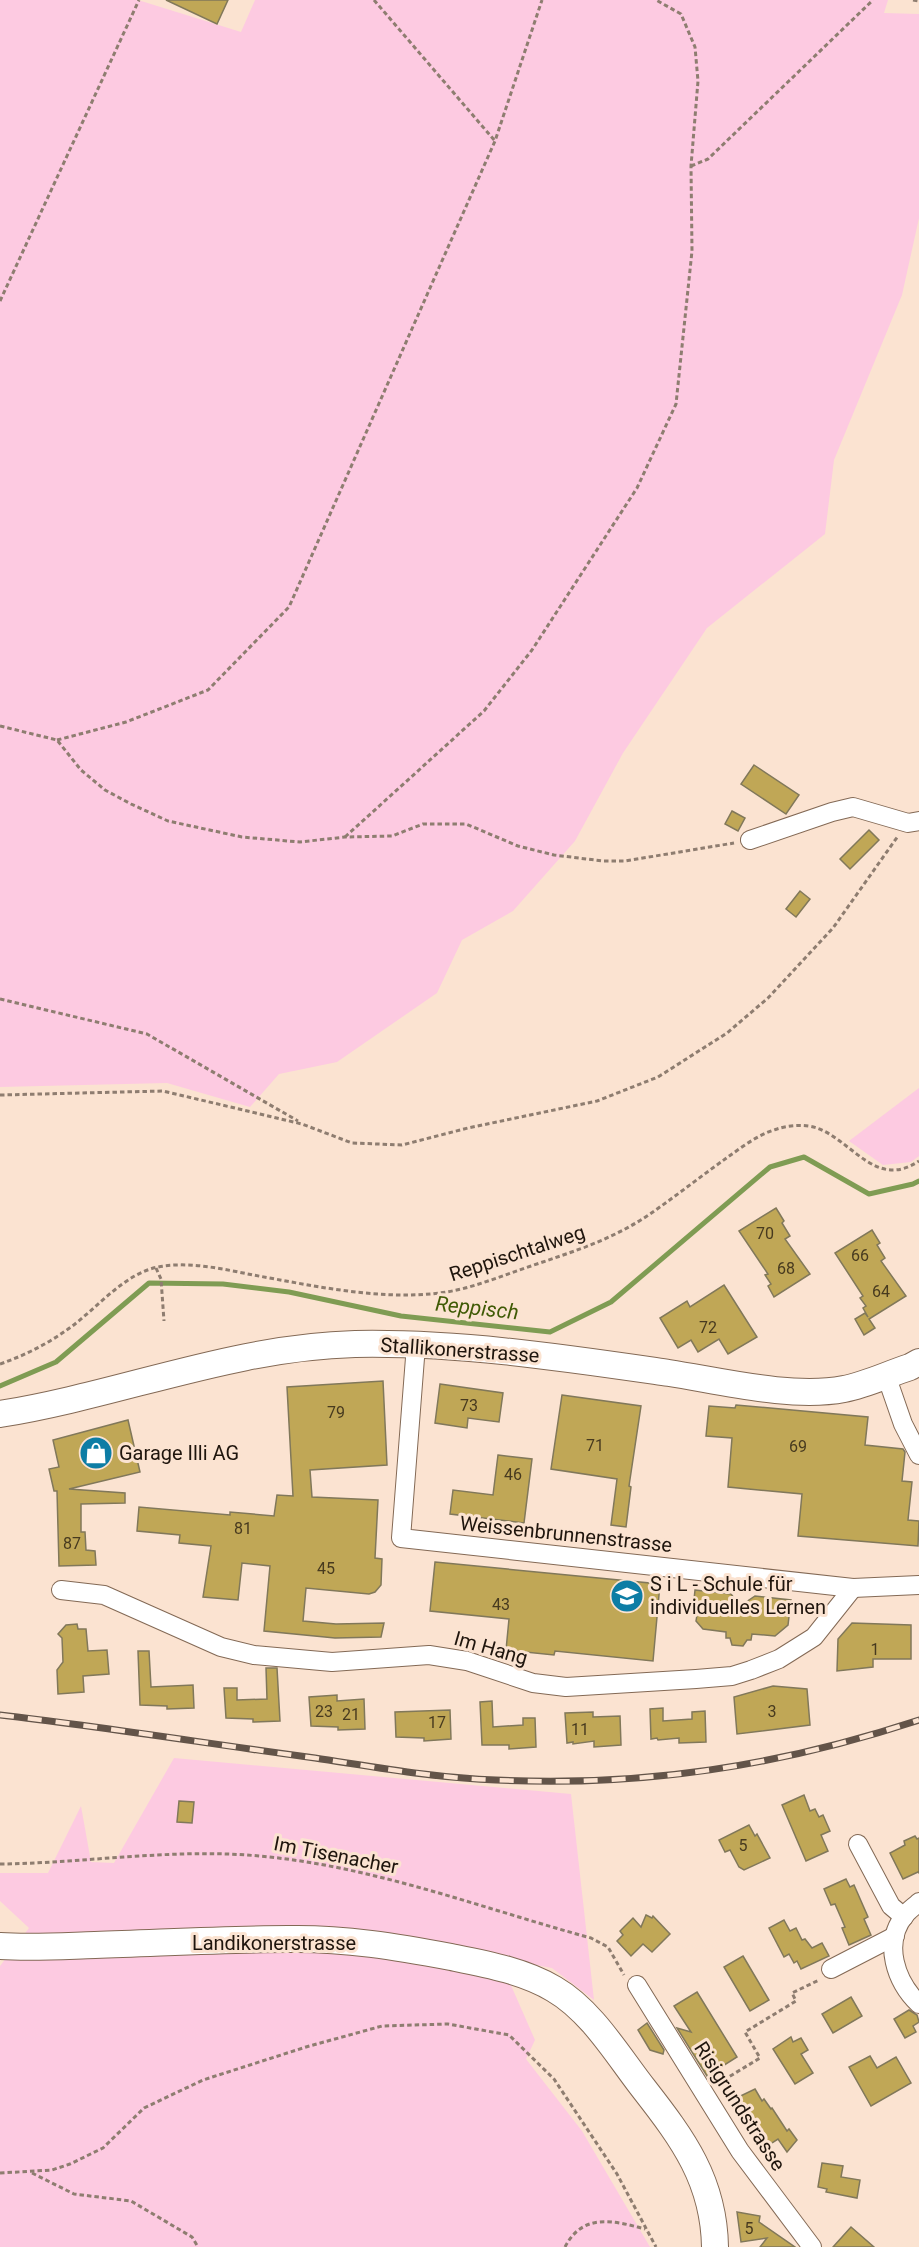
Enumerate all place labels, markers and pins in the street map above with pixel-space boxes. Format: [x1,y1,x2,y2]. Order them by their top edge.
shop icon: Garage Illi AG [78,1435,114,1471]
place label: Garage Illi AG [119,1441,239,1465]
place label: S i L - Schule für individuelles Lernen [650,1572,826,1619]
school or university icon: S i L - Schule für individuelles Lernen [609,1578,645,1614]

